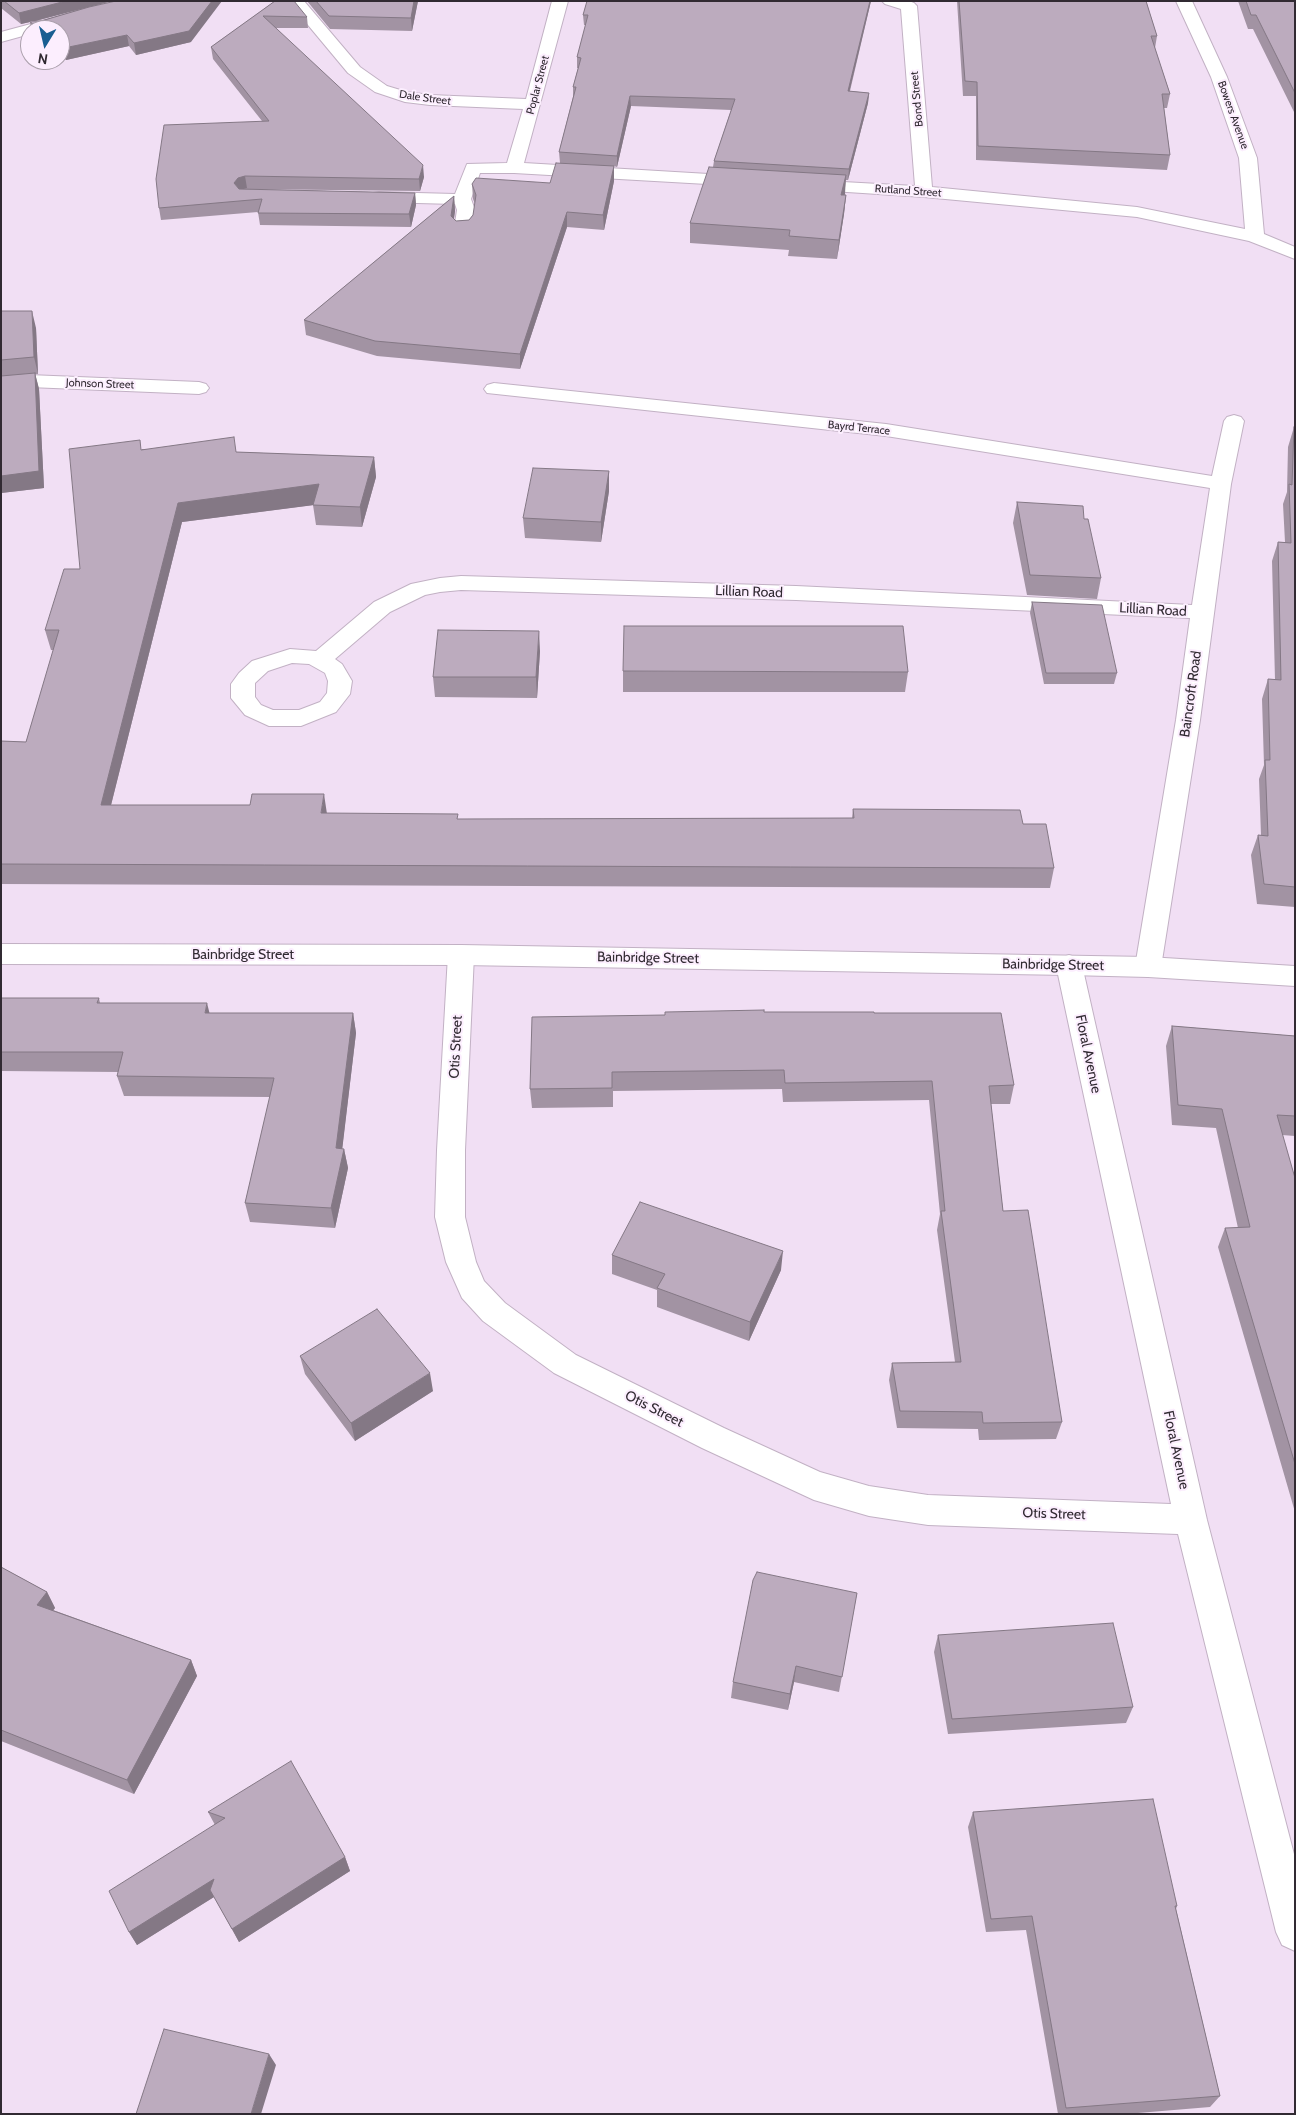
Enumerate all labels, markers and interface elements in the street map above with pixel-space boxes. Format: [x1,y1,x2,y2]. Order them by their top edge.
north arrow [20,20,70,70]
text: N [37,49,49,68]
street label: Poplar Street [524,54,552,116]
street label: Bond Street [908,71,926,127]
street label: Bowers Avenue [1215,79,1251,151]
street label: Dale Street [398,88,452,108]
street label: Rutland Street [874,182,942,200]
street label: Johnson Street [66,376,134,392]
street label: Bayrd Terrace [827,418,891,438]
street label: Lillian Road [715,582,783,602]
street label: Lillian Road [1119,600,1187,620]
street label: Baincroft Road [1177,650,1205,738]
street label: Bainbridge Street [192,947,294,963]
street label: Bainbridge Street [597,949,699,967]
street label: Bainbridge Street [1002,956,1104,974]
street label: Floral Avenue [1071,1013,1105,1095]
street label: Otis Street [446,1015,466,1079]
street label: Otis Street [622,1387,686,1431]
street label: Floral Avenue [1159,1409,1193,1491]
street label: Otis Street [1022,1504,1086,1524]

